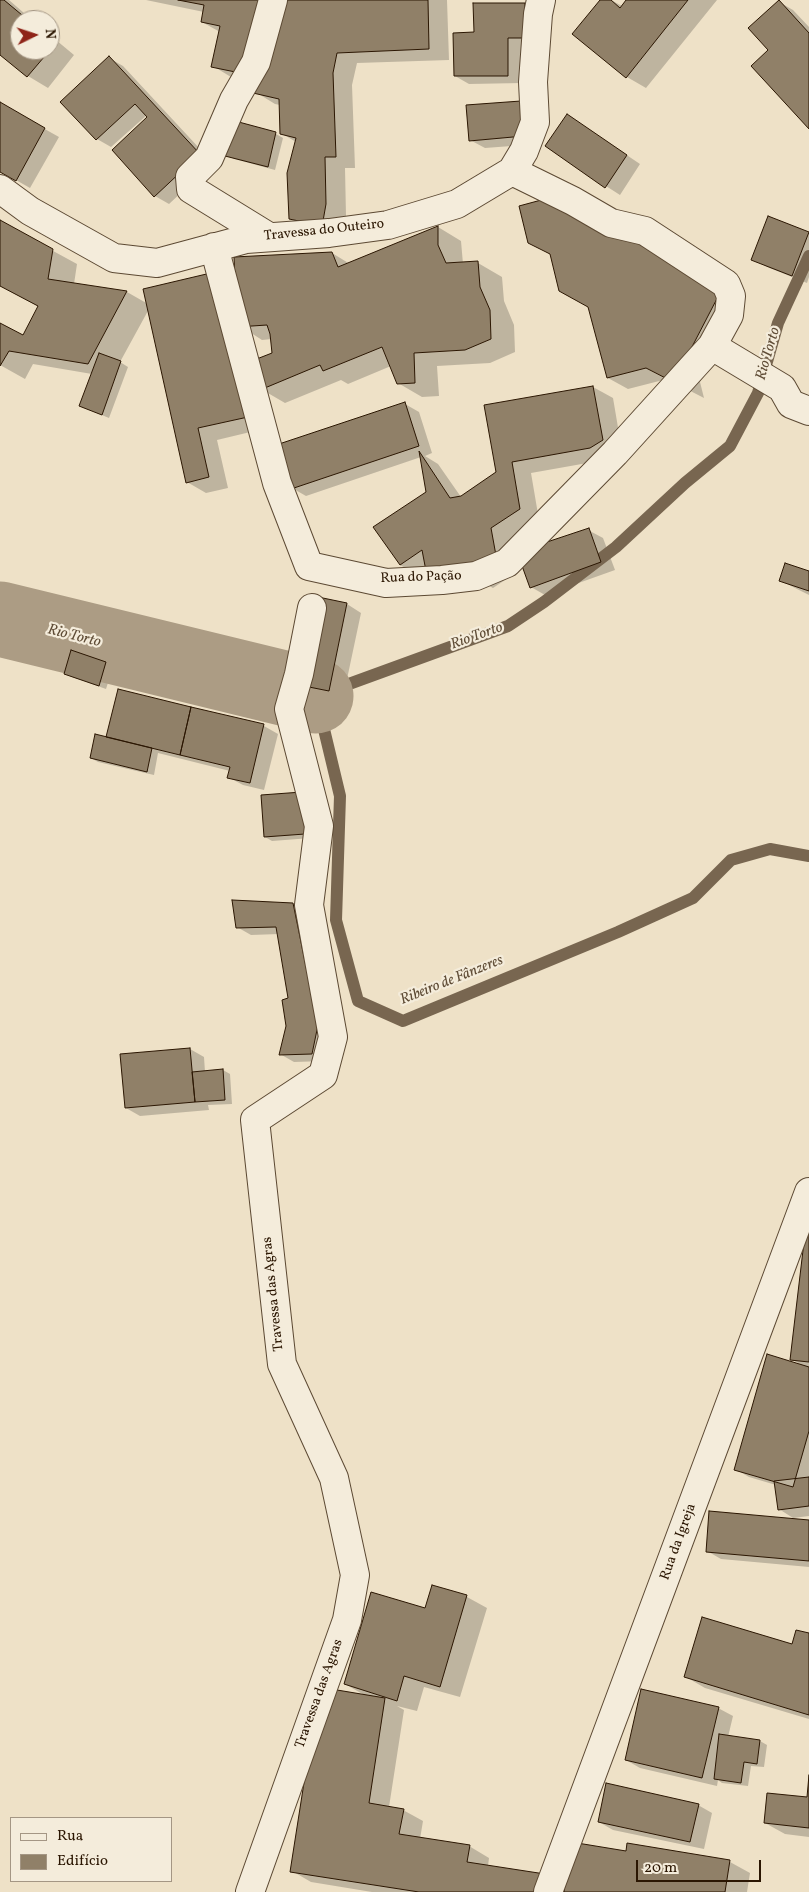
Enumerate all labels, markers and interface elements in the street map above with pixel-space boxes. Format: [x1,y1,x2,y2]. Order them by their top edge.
north arrow [10,10,60,60]
text: N [40,28,59,40]
street label: Travessa do Outeiro [263,216,385,246]
water label: Rio Torto [753,325,785,383]
street label: Rua do Pação [380,568,462,588]
water label: Rio Torto [448,619,506,655]
water label: Rio Torto [46,622,102,652]
water label: Ribeiro de Fânzeres [398,952,506,1010]
street label: Travessa das Agras [260,1236,288,1352]
street label: Rua da Igreja [657,1501,701,1583]
street label: Travessa das Agras [292,1637,348,1751]
legend [10,1817,172,1882]
text: Rua [57,1826,83,1847]
scale bar [639,1850,764,1882]
text: Edifício [57,1851,108,1872]
text: 20 m [644,1858,677,1879]

